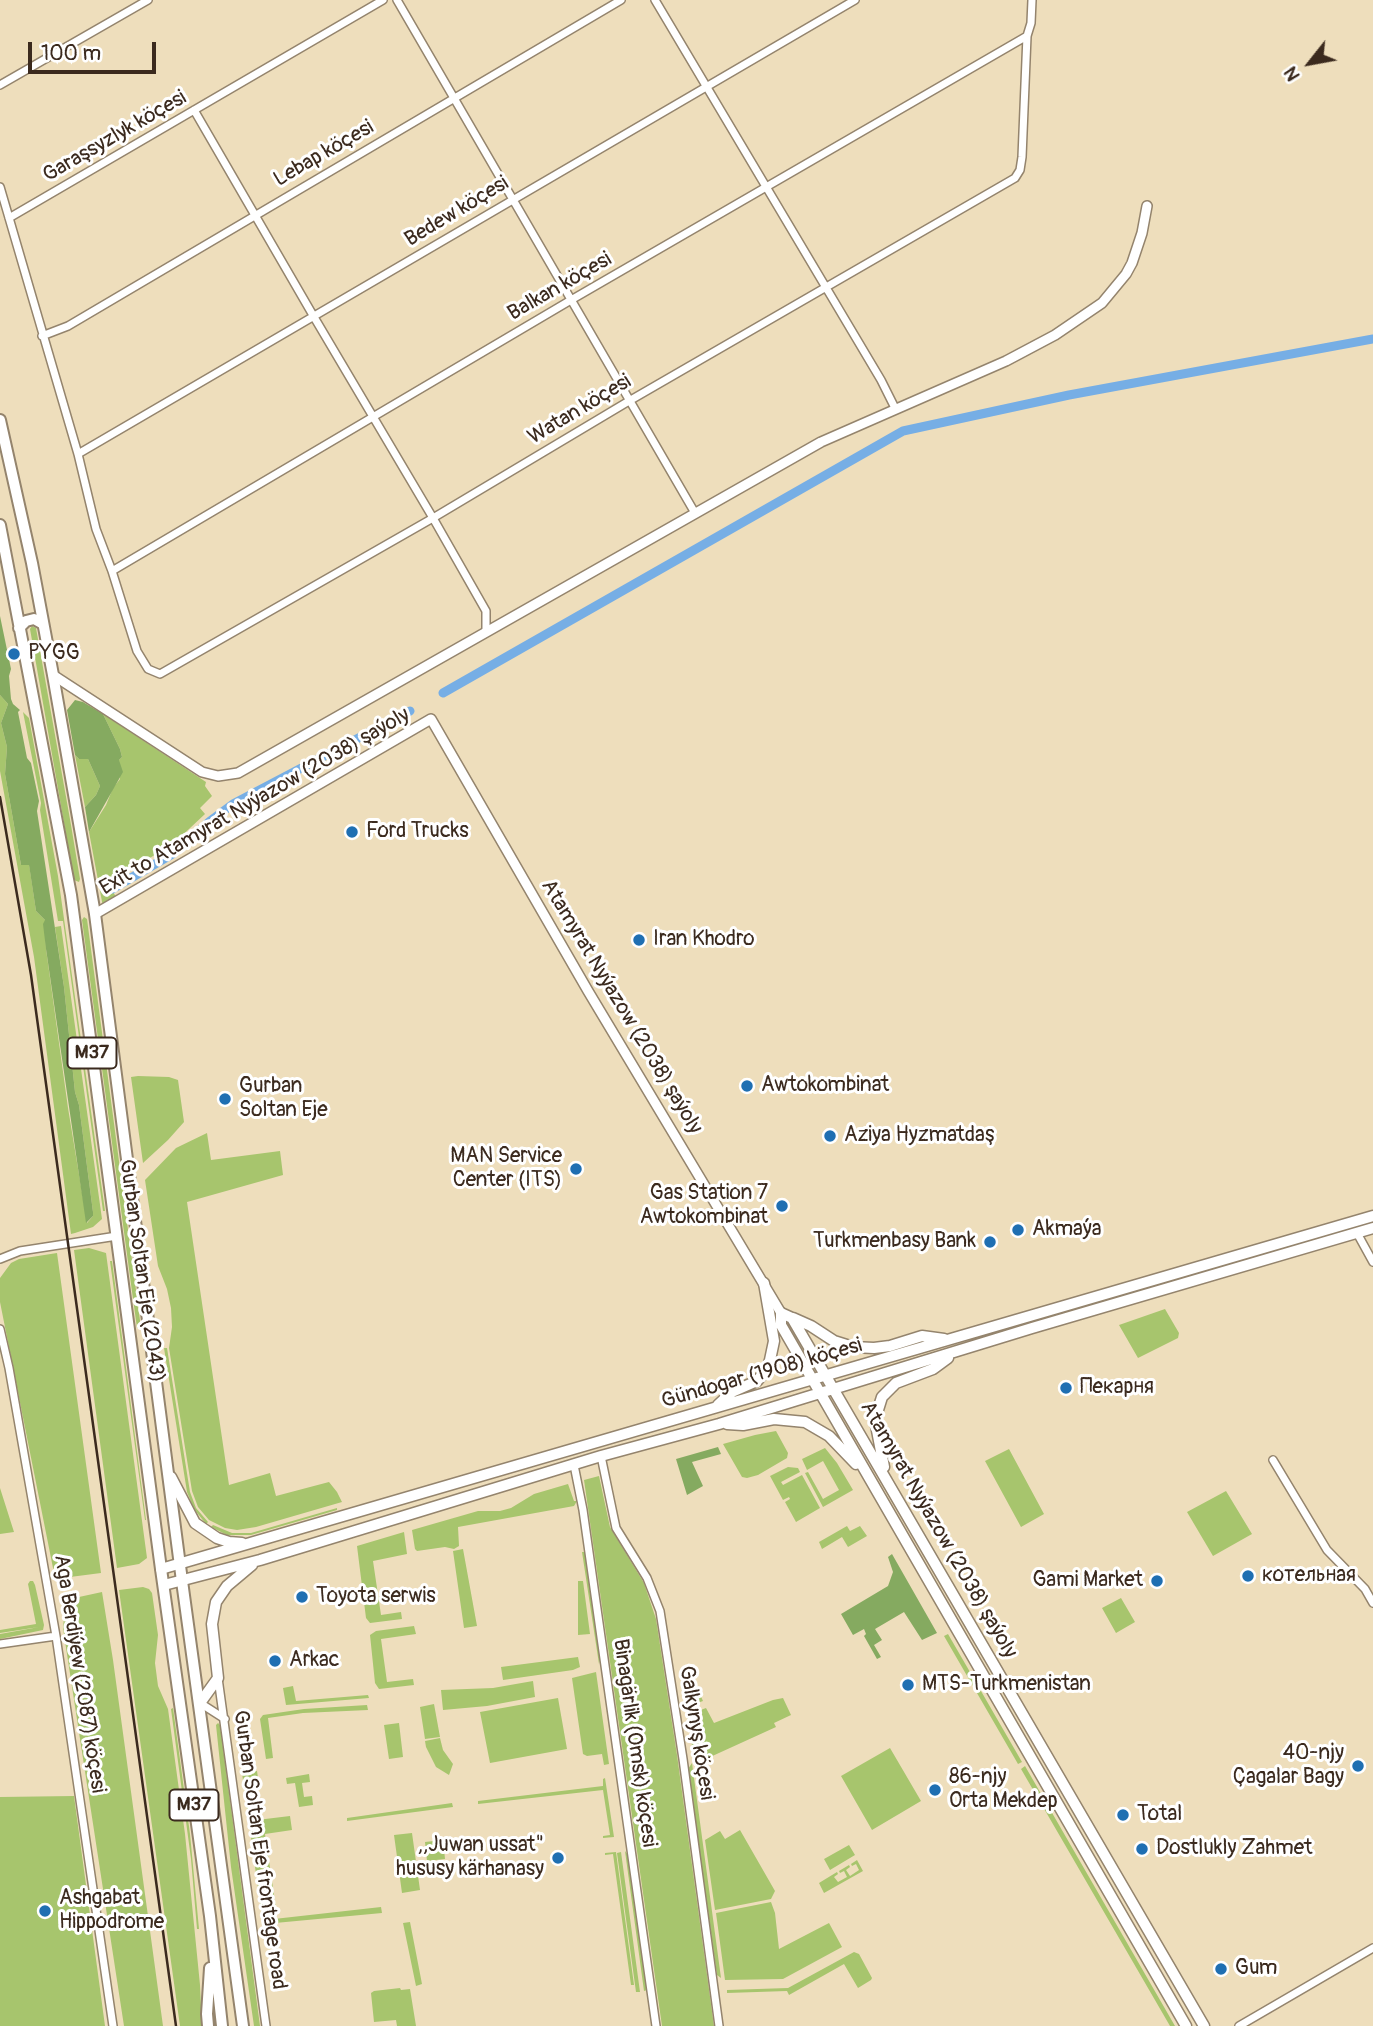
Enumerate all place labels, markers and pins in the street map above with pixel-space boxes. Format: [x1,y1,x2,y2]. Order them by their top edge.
place label: PYGG [28,641,80,667]
marker: PYGG [6,646,22,662]
place label: Ford Trucks [366,819,469,845]
marker: Ford Trucks [344,824,360,840]
place label: Iran Khodro [653,927,754,953]
marker: Iran Khodro [631,932,647,948]
place label: Awtokombinat [761,1073,889,1099]
place label: Gurban Soltan Eje [239,1074,328,1124]
marker: Awtokombinat [739,1078,755,1094]
marker: Gurban Soltan Eje [217,1091,233,1107]
place label: Aziya Hyzmatdaş [844,1123,994,1149]
marker: Aziya Hyzmatdaş [822,1128,838,1144]
place label: MAN Service Center (ITS) [450,1144,562,1194]
marker: MAN Service Center (ITS) [568,1161,584,1177]
place label: Gas Station 7 Awtokombinat [640,1181,768,1231]
marker: Gas Station 7 Awtokombinat [774,1198,790,1214]
place label: Аkmaýa [1032,1217,1102,1243]
marker: Аkmaýa [1010,1222,1026,1238]
place label: Turkmenbasy Bank [813,1229,976,1255]
marker: Turkmenbasy Bank [982,1234,998,1250]
place label: Пекарня [1080,1375,1154,1401]
marker: Пекарня [1058,1380,1074,1396]
place label: котельная [1262,1563,1356,1589]
place label: Gami Market [1032,1568,1143,1594]
marker: котельная [1240,1568,1256,1584]
marker: Gami Market [1149,1573,1165,1589]
place label: Toyota serwis [316,1584,436,1610]
marker: Toyota serwis [294,1589,310,1605]
place label: Arkac [289,1648,339,1674]
marker: Arkac [267,1653,283,1669]
place label: MTS-Turkmenistan [922,1672,1091,1698]
marker: MTS-Turkmenistan [900,1677,916,1693]
place label: 40-njy Çagalar Bagy [1233,1741,1344,1791]
marker: 40-njy Çagalar Bagy [1350,1758,1366,1774]
place label: 86-njy Orta Mekdep [949,1765,1058,1815]
marker: 86-njy Orta Mekdep [927,1782,943,1798]
place label: Total [1137,1802,1182,1828]
marker: Total [1115,1807,1131,1823]
place label: ,,Juwan ussat" hususy kärhanasy [396,1833,544,1883]
place label: Dostlukly Zahmet [1156,1836,1313,1862]
marker: Dostlukly Zahmet [1134,1841,1150,1857]
marker: ,,Juwan ussat" hususy kärhanasy [550,1850,566,1866]
place label: Ashgabat Hippodrome [59,1886,164,1936]
marker: Ashgabat Hippodrome [37,1903,53,1919]
place label: Gum [1235,1956,1278,1982]
marker: Gum [1213,1961,1229,1977]

